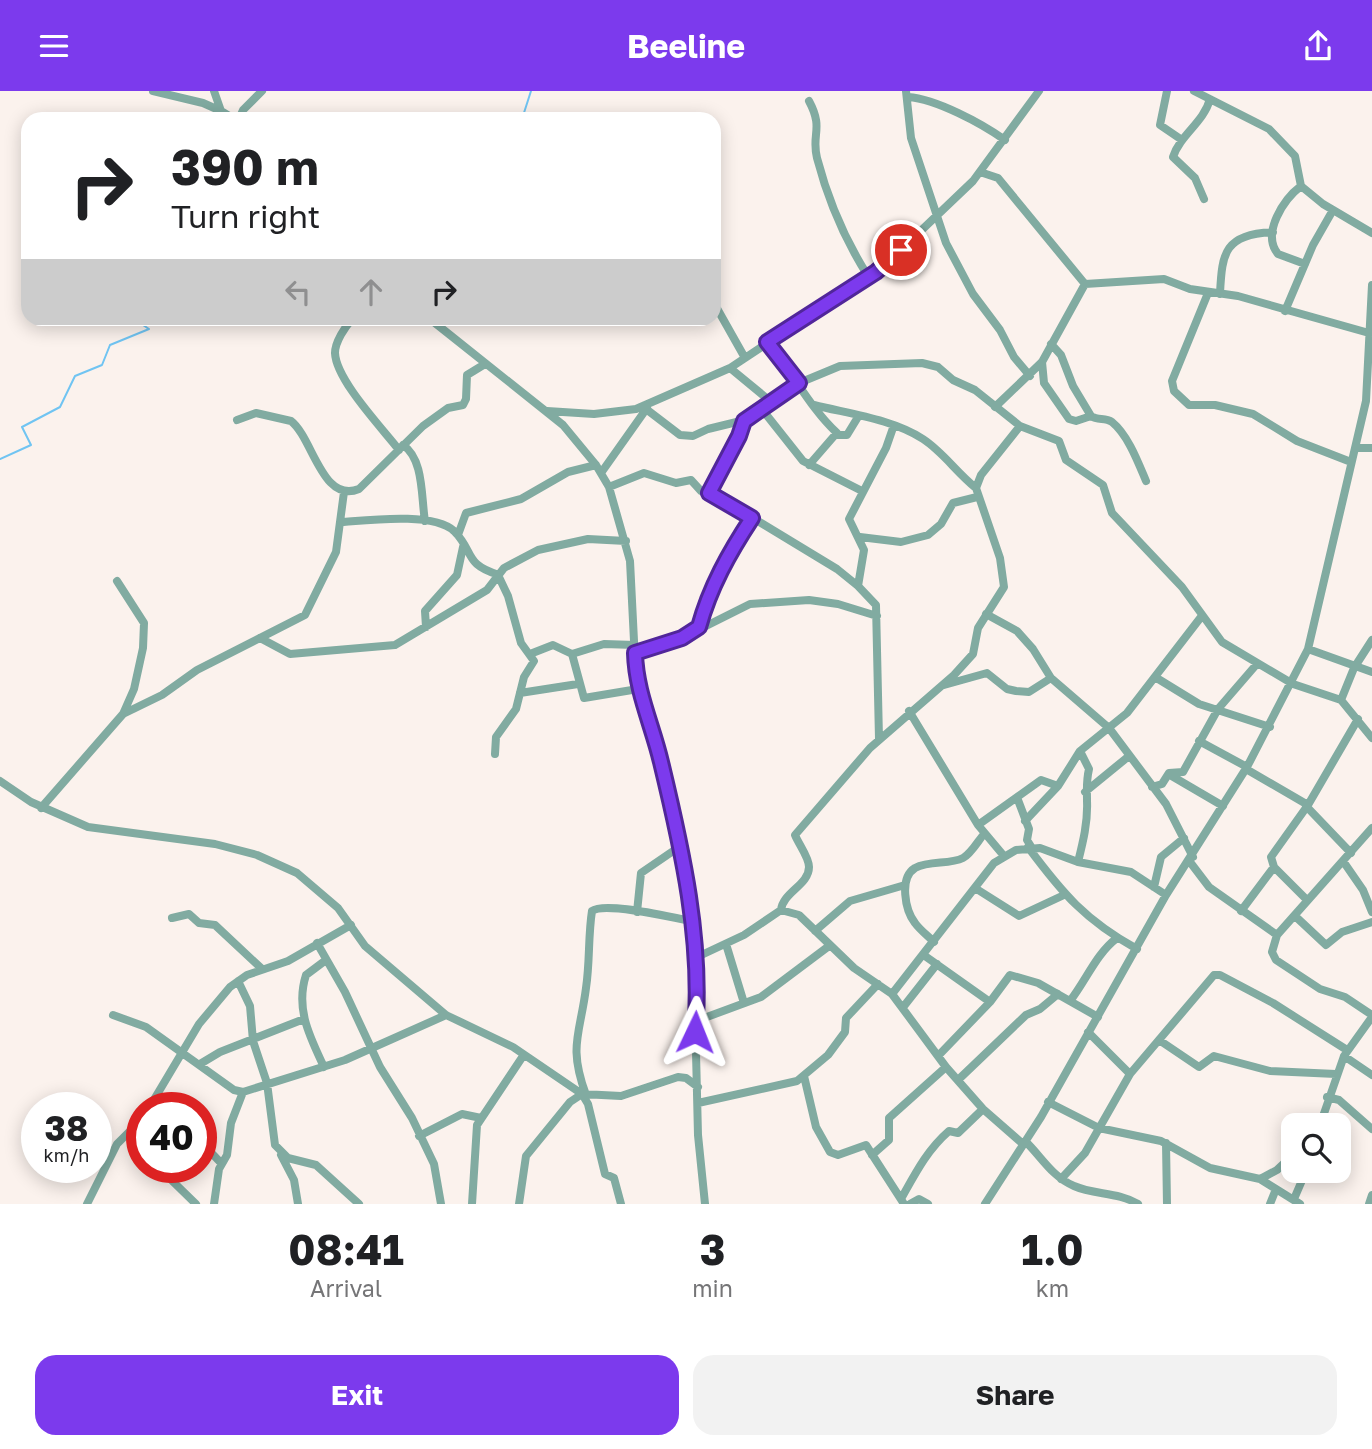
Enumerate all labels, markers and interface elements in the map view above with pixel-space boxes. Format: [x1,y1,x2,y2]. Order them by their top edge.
icon: menu [35,27,73,65]
text: Beeline [627,27,745,65]
icon: share [1299,27,1337,65]
text: 390 m [171,137,319,196]
icon: right [56,140,147,231]
text: Turn right [171,197,320,235]
pin [871,220,931,280]
icon: arrive [882,231,920,269]
icon: left [279,273,317,311]
icon: ahead [352,273,390,311]
icon: right [425,273,463,311]
position arrow [658,995,732,1069]
speed limit sign: 40 [126,1092,217,1183]
text: 38 [45,1107,88,1149]
map controls [1281,1113,1351,1183]
button: search [1281,1113,1351,1183]
text: km/h [44,1144,89,1166]
text: 08:41 [288,1224,404,1274]
text: 3 [700,1224,725,1274]
text: 1.0 [1021,1224,1084,1274]
text: Arrival [310,1274,382,1302]
text: min [692,1274,733,1302]
text: km [1036,1274,1069,1302]
button: Exit [35,1355,679,1435]
button: Share [693,1355,1337,1435]

